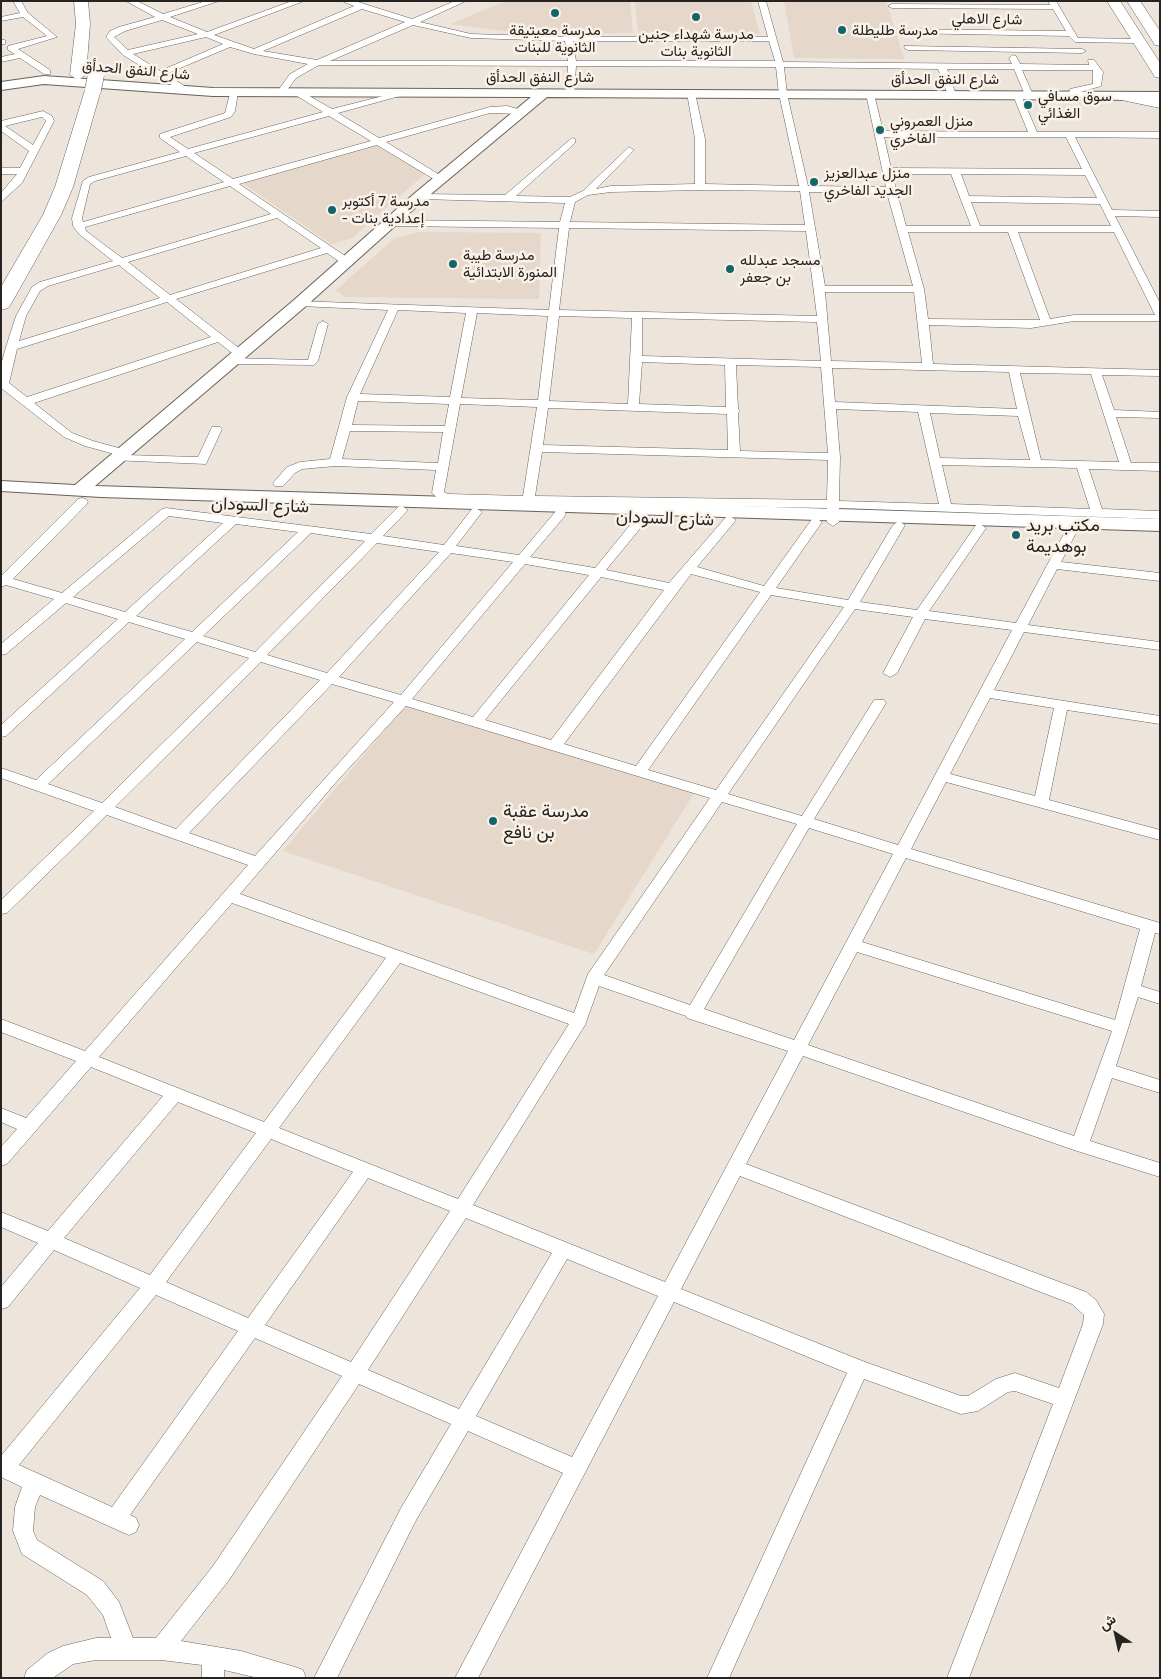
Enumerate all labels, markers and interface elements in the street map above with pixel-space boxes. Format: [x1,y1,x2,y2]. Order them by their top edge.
marker: مدرسة معيتيقة الثانوية للبنات [549,7,561,19]
street label: شارع الاهلي [951,9,1023,29]
marker: مدرسة شهداء جنين الثانوية بنات [690,11,702,23]
place label: مدرسة معيتيقة الثانوية للبنات [509,21,601,56]
place label: مدرسة طليطلة [852,21,938,39]
marker: مدرسة طليطلة [836,24,848,36]
place label: مدرسة شهداء جنين الثانوية بنات [638,25,754,60]
street label: شارع النفق الحدأق [81,56,191,84]
street label: شارع النفق الحدأق [486,68,594,86]
street label: شارع النفق الحدأق [891,70,999,88]
place label: سوق مسافي الغذائي [1038,87,1112,122]
marker: سوق مسافي الغذائي [1022,99,1034,111]
place label: منزل العمروني الفاخري [890,112,973,147]
marker: منزل العمروني الفاخري [874,124,886,136]
place label: منزل عبدالعزيز الجديد الفاخري [824,164,912,199]
marker: منزل عبدالعزيز الجديد الفاخري [808,176,820,188]
place label: مدرسة 7 أكتوبر - إعدادية بنات [342,192,429,227]
marker: مدرسة 7 أكتوبر - إعدادية بنات [326,204,338,216]
place label: مدرسة طيبة المنورة الابتدائية [463,246,557,281]
place label: مسجد عبدلله بن جعفر [740,251,820,286]
marker: مدرسة طيبة المنورة الابتدائية [447,258,459,270]
marker: مسجد عبدلله بن جعفر [724,263,736,275]
street label: شارع السودان [211,492,309,518]
street label: شارع السودان [616,505,714,531]
place label: مكتب بريد بوهديمة [1026,514,1100,556]
marker: مكتب بريد بوهديمة [1010,529,1022,541]
place label: مدرسة عقبة بن نافع [503,800,589,842]
marker: مدرسة عقبة بن نافع [487,815,499,827]
north arrow [1091,1609,1141,1659]
text: ش [1095,1610,1119,1633]

